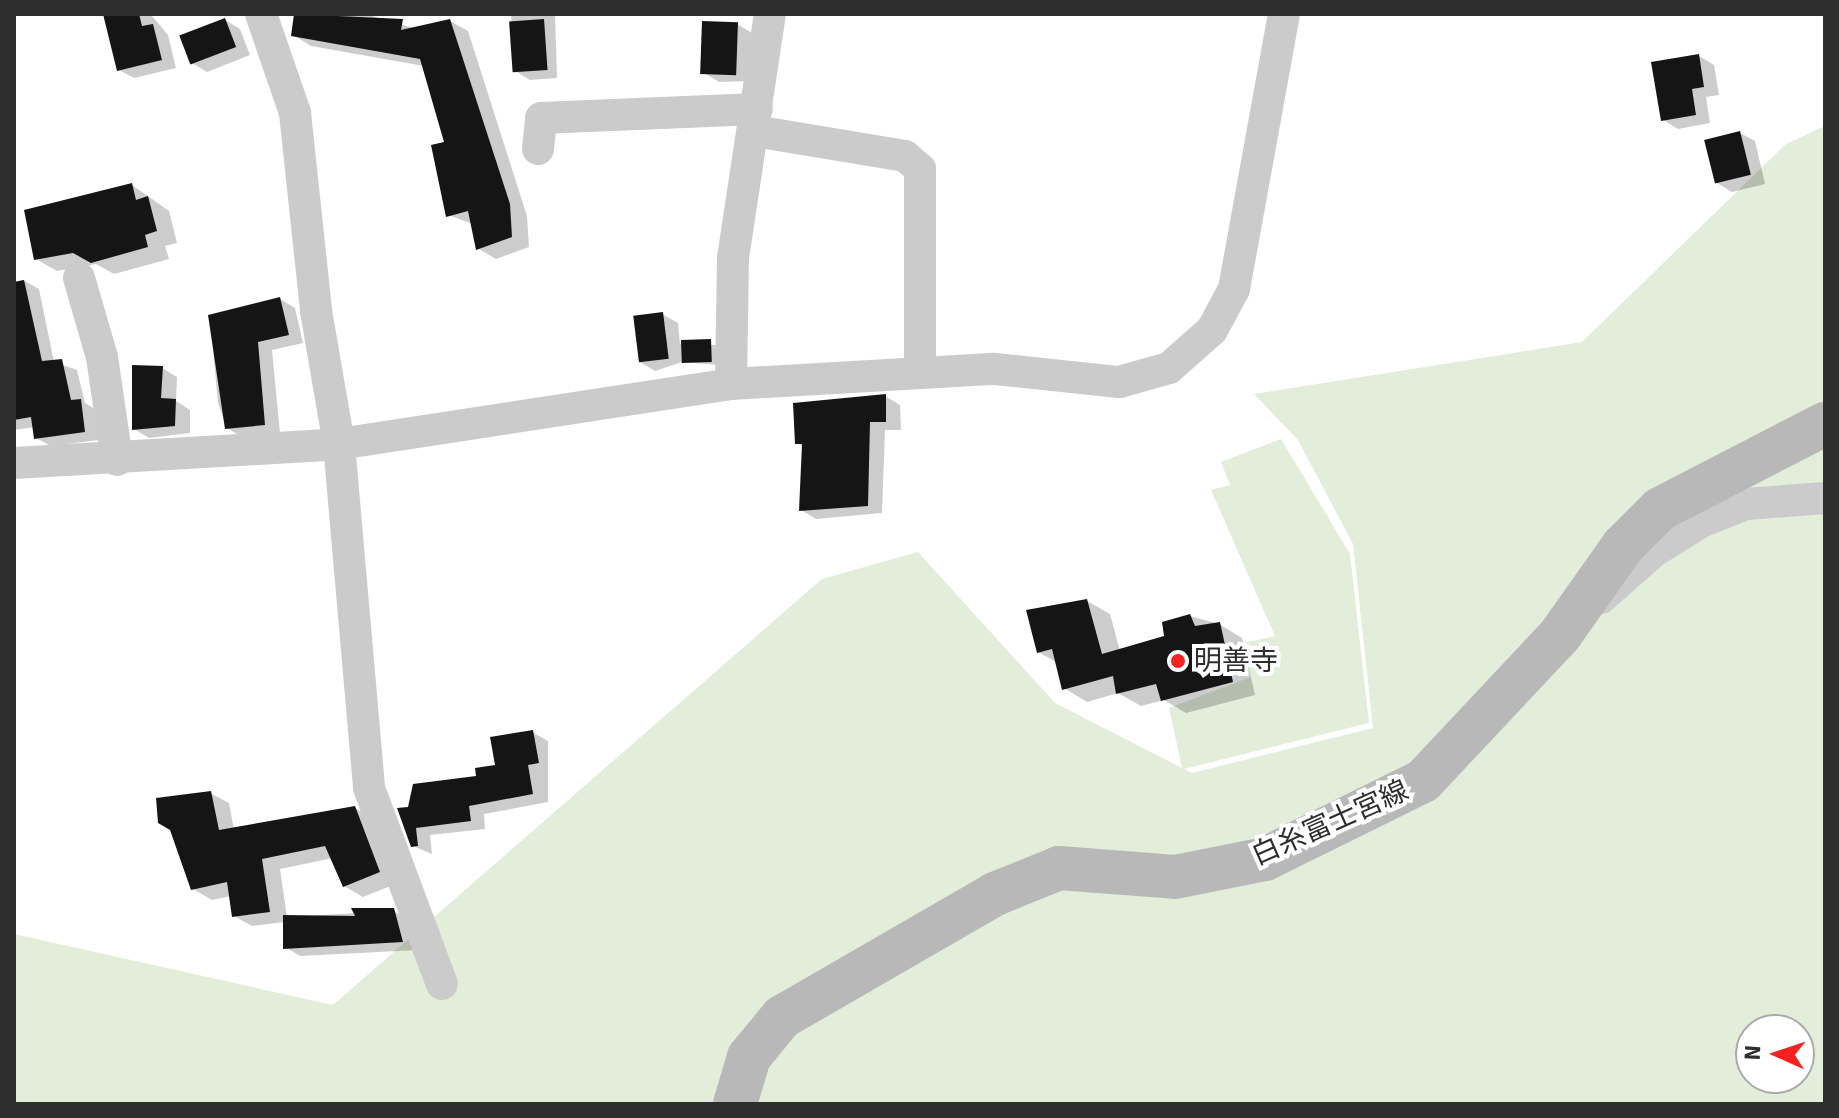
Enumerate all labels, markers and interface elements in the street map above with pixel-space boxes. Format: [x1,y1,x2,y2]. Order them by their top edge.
place label: 明善寺 [1194,644,1278,678]
marker: 明善寺 [1169,652,1187,670]
street label: 白糸富士宮線 [1246,773,1414,873]
north arrow [1735,1014,1815,1094]
text: N [1739,1044,1766,1061]

